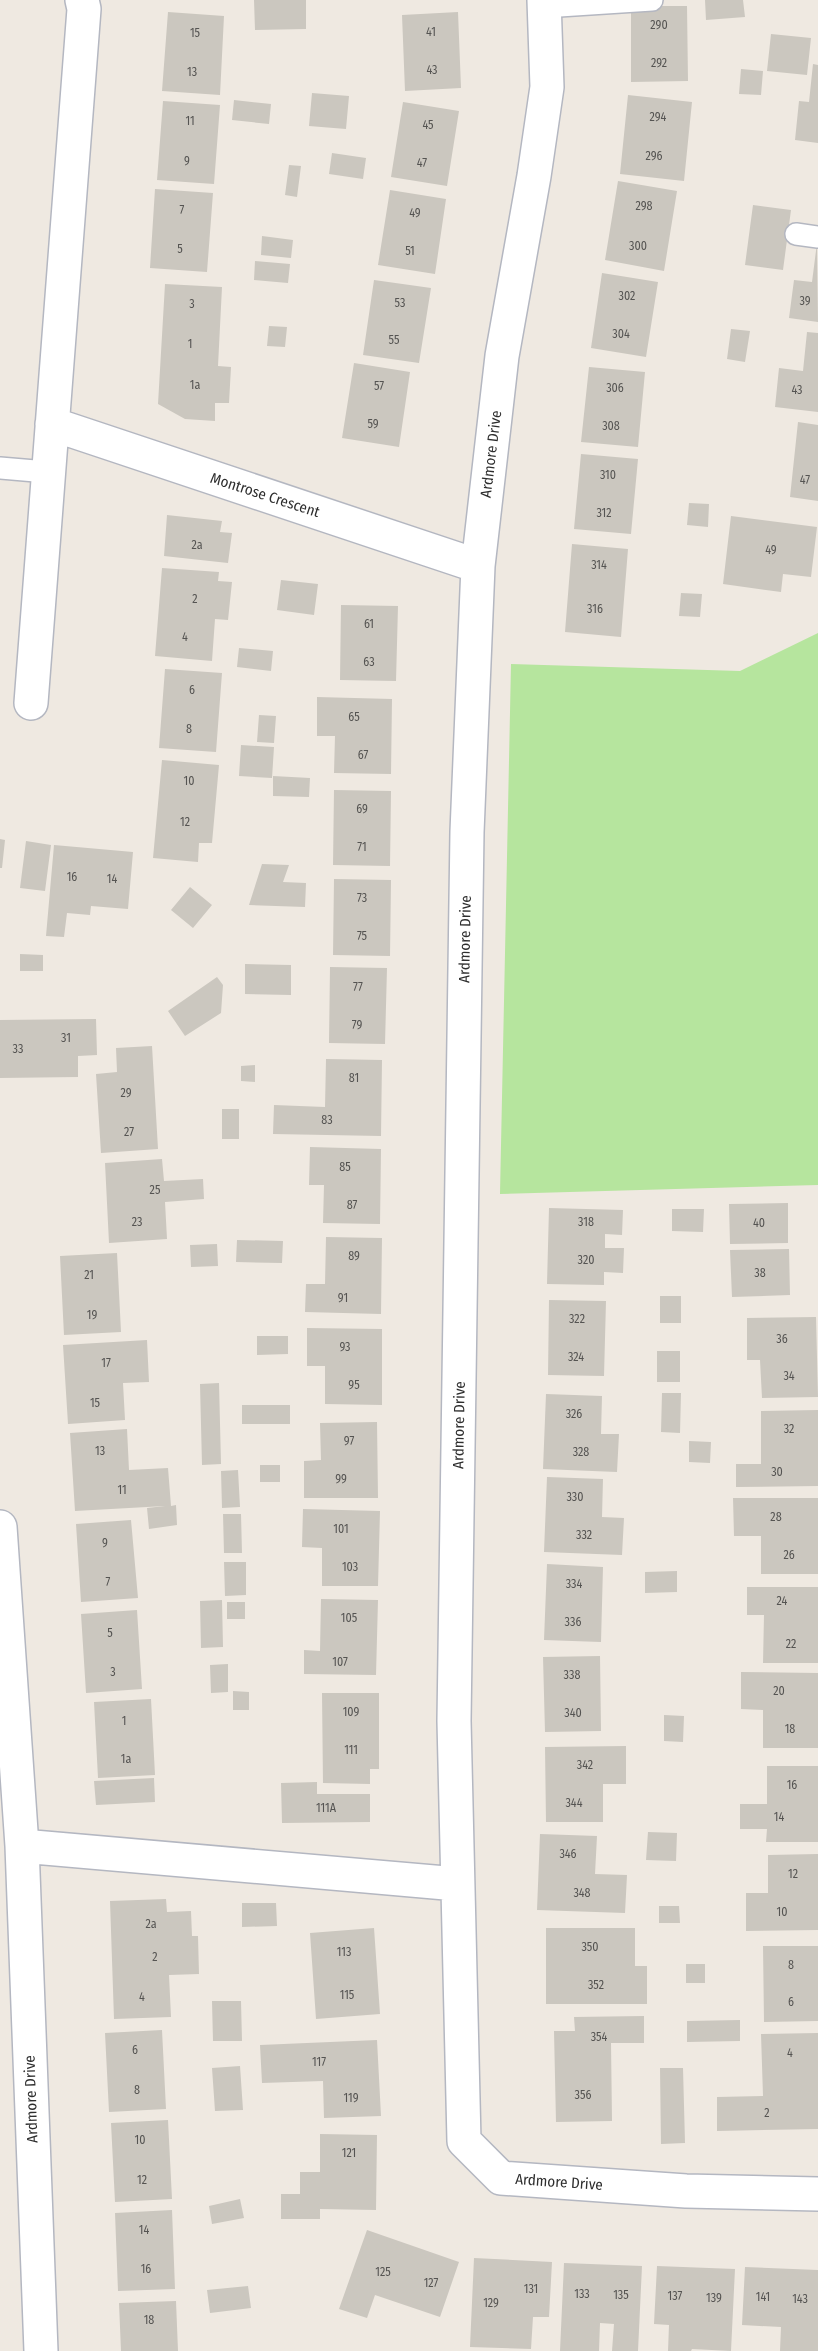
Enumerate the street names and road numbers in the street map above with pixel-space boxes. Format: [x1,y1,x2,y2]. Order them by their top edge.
street label: Ardmore Drive [477,409,505,499]
street label: Montrose Crescent [208,469,322,521]
street label: Ardmore Drive [455,895,475,983]
street label: Ardmore Drive [449,1381,469,1469]
street label: Ardmore Drive [20,2055,42,2143]
street label: Ardmore Drive [515,2170,603,2194]

